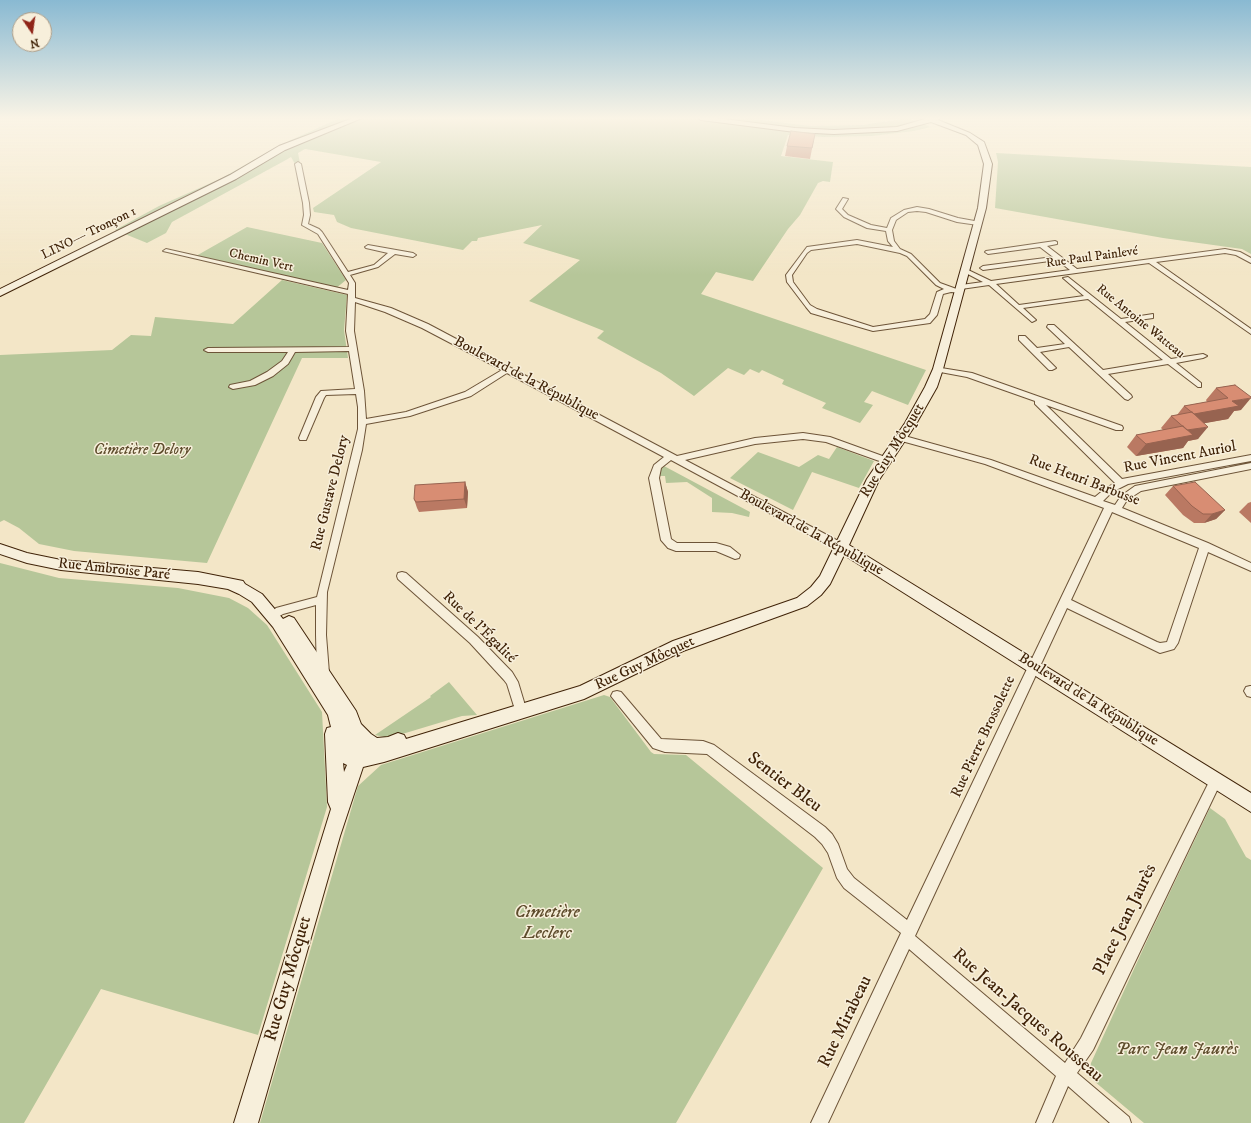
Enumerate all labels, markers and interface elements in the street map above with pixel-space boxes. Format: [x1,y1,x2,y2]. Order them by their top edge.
north arrow [12,12,52,52]
text: N [28,35,40,51]
street label: LINO— Tronçon 1 [39,204,139,264]
street label: Rue Paul Painlevé [1045,244,1139,272]
street label: Chemin Vert [227,246,295,276]
street label: Rue Antoine Watteau [1093,282,1187,362]
street label: Boulevard de la République [450,333,602,425]
street label: Rue Guy Môcquet [857,401,929,501]
street label: Rue Gustave Delory [308,433,354,553]
street label: Rue Vincent Auriol [1122,438,1238,478]
park label: Cimetière Delory [94,442,190,460]
street label: Rue Henri Barbusse [1026,452,1142,510]
street label: Boulevard de la République [736,486,886,580]
street label: Rue Ambroise Paré [57,555,171,585]
street label: Rue de l'Égalité [438,588,520,668]
street label: Rue Guy Môcquet [592,633,698,695]
street label: Boulevard de la République [1015,649,1161,751]
street label: Rue Pierre Brossolette [948,673,1020,801]
street label: Sentier Bleu [743,748,825,818]
street label: Place Jean Jaurès [1090,861,1162,979]
park label: Cimetière Leclerc [514,902,580,944]
street label: Rue Guy Môcquet [261,914,317,1044]
street label: Rue Jean-Jacques Rousseau [947,945,1107,1087]
street label: Rue Mirabeau [814,972,878,1072]
park label: Parc Jean Jaurès [1116,1039,1238,1061]

